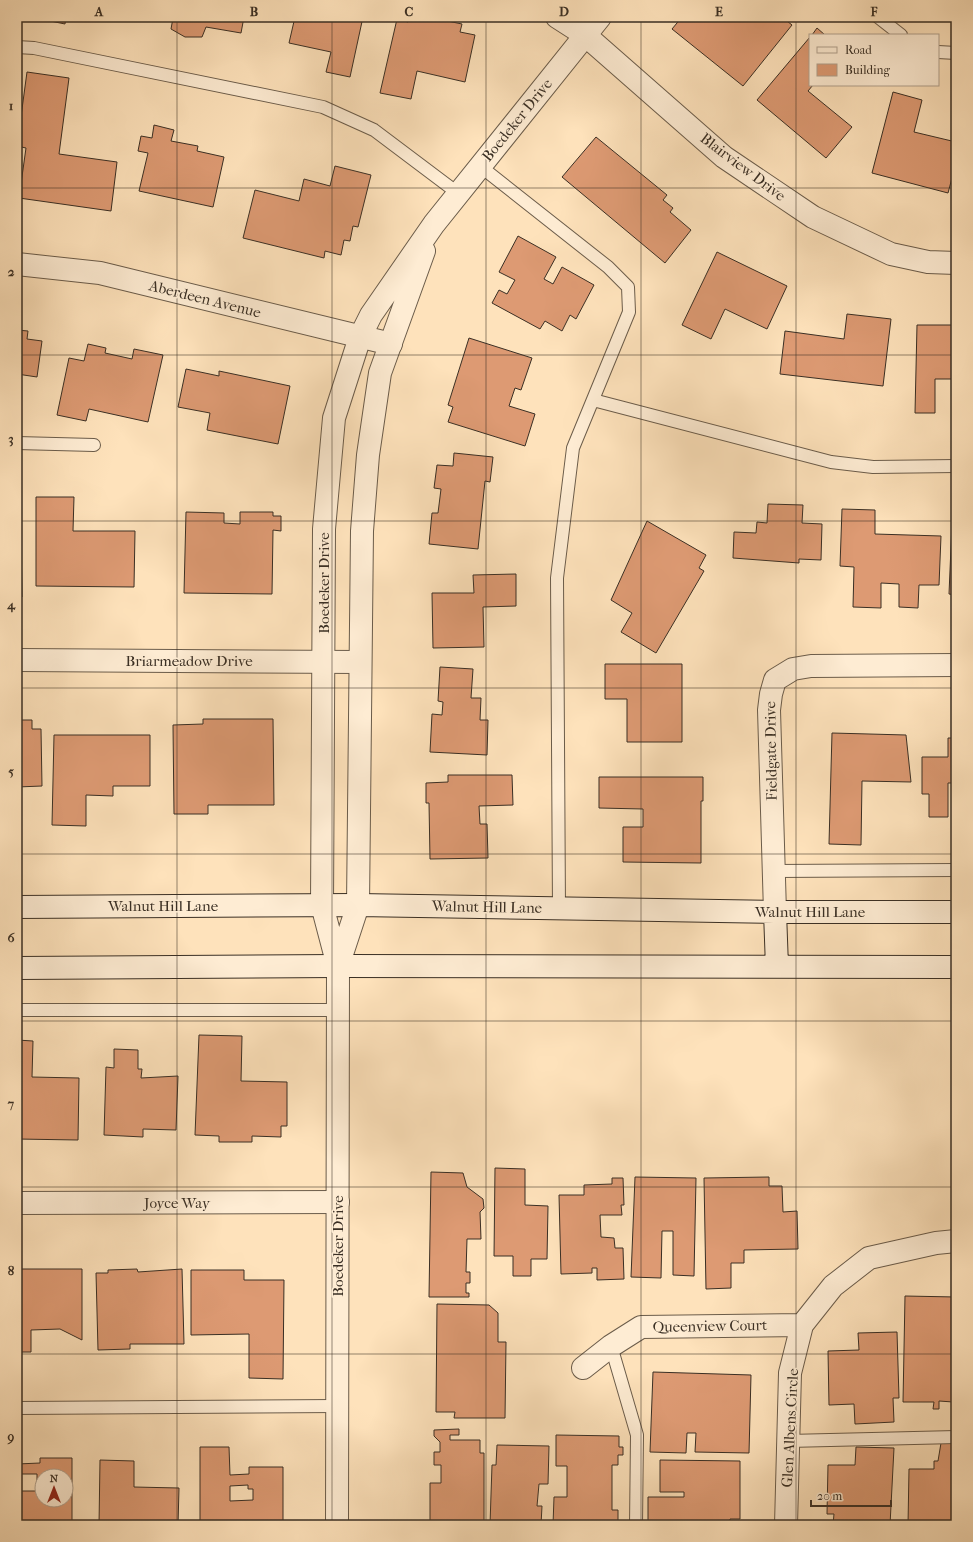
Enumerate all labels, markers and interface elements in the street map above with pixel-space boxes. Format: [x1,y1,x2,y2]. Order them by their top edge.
text: A [94,4,104,19]
text: B [250,4,259,19]
text: C [405,4,414,19]
text: D [559,4,569,19]
text: E [715,4,723,19]
text: F [870,4,878,19]
legend [809,34,939,86]
text: Road [845,43,872,57]
text: Building [845,63,890,77]
street label: Boedeker Drive [478,74,556,165]
text: 1 [9,98,14,113]
street label: Blairview Drive [697,129,790,205]
text: 2 [8,264,15,279]
street label: Aberdeen Avenue [146,276,263,322]
text: 3 [8,431,14,447]
street label: Boedeker Drive [315,532,333,634]
text: 4 [6,597,16,613]
street label: Briarmeadow Drive [125,652,253,670]
street label: Fieldgate Drive [761,701,781,801]
text: 5 [8,764,14,779]
street label: Walnut Hill Lane [107,897,219,915]
street label: Walnut Hill Lane [431,897,543,917]
street label: Walnut Hill Lane [754,903,866,921]
text: 6 [7,930,15,945]
text: 7 [7,1096,15,1111]
street label: Joyce Way [143,1194,211,1212]
street label: Boedeker Drive [329,1195,347,1297]
text: 8 [8,1263,15,1278]
street label: Queenview Court [653,1316,768,1336]
street label: Glen Albens Circle [778,1367,802,1488]
text: 9 [7,1429,15,1445]
north arrow [34,1468,74,1508]
text: N [50,1472,59,1485]
scale bar [811,1482,891,1508]
text: 20 m [817,1489,842,1503]

